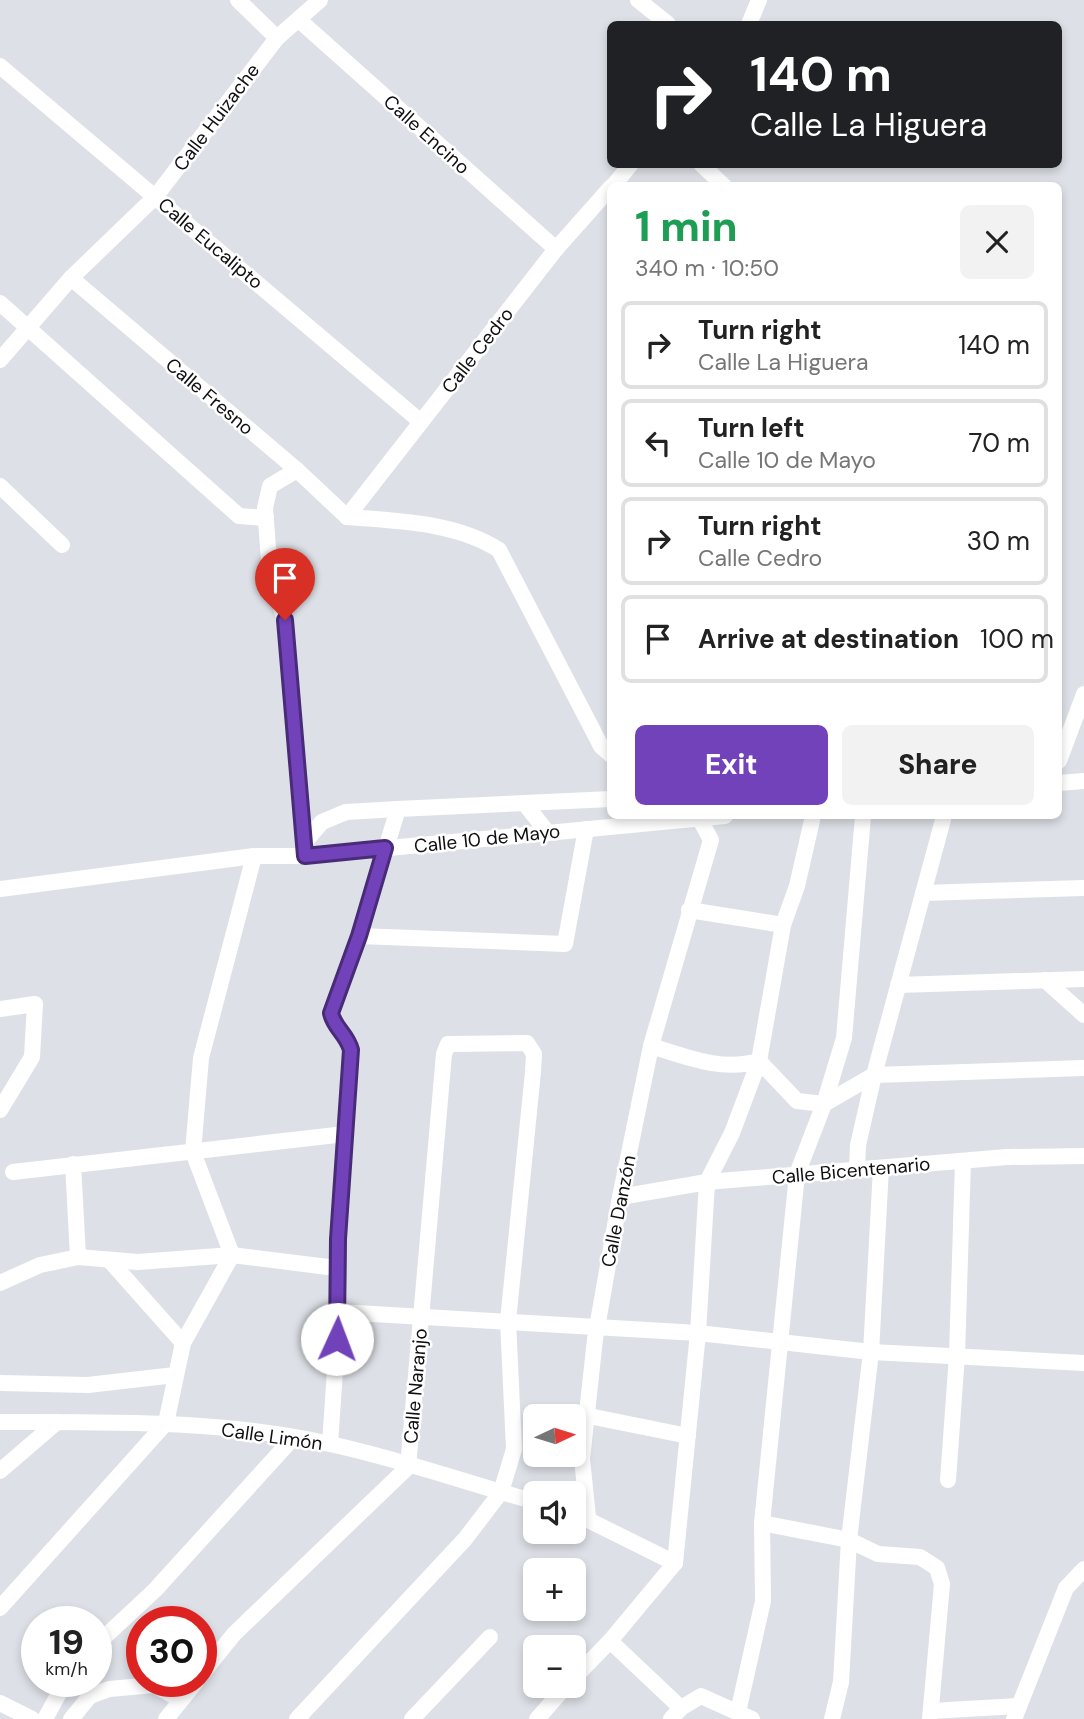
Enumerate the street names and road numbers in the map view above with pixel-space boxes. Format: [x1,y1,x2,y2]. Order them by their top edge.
street label: Calle Huizache [168,59,265,176]
street label: Calle Encino [378,89,475,180]
street label: Calle Eucalipto [153,192,268,295]
street label: Calle Cedro [436,302,519,398]
street label: Calle Fresno [160,352,259,441]
street label: Calle 10 de Mayo [413,818,561,859]
street label: Calle Bicentenario [771,1151,931,1190]
street label: Calle Danzón [595,1153,642,1269]
street label: Calle Naranjo [398,1327,433,1445]
street label: Calle Limón [220,1417,324,1456]

